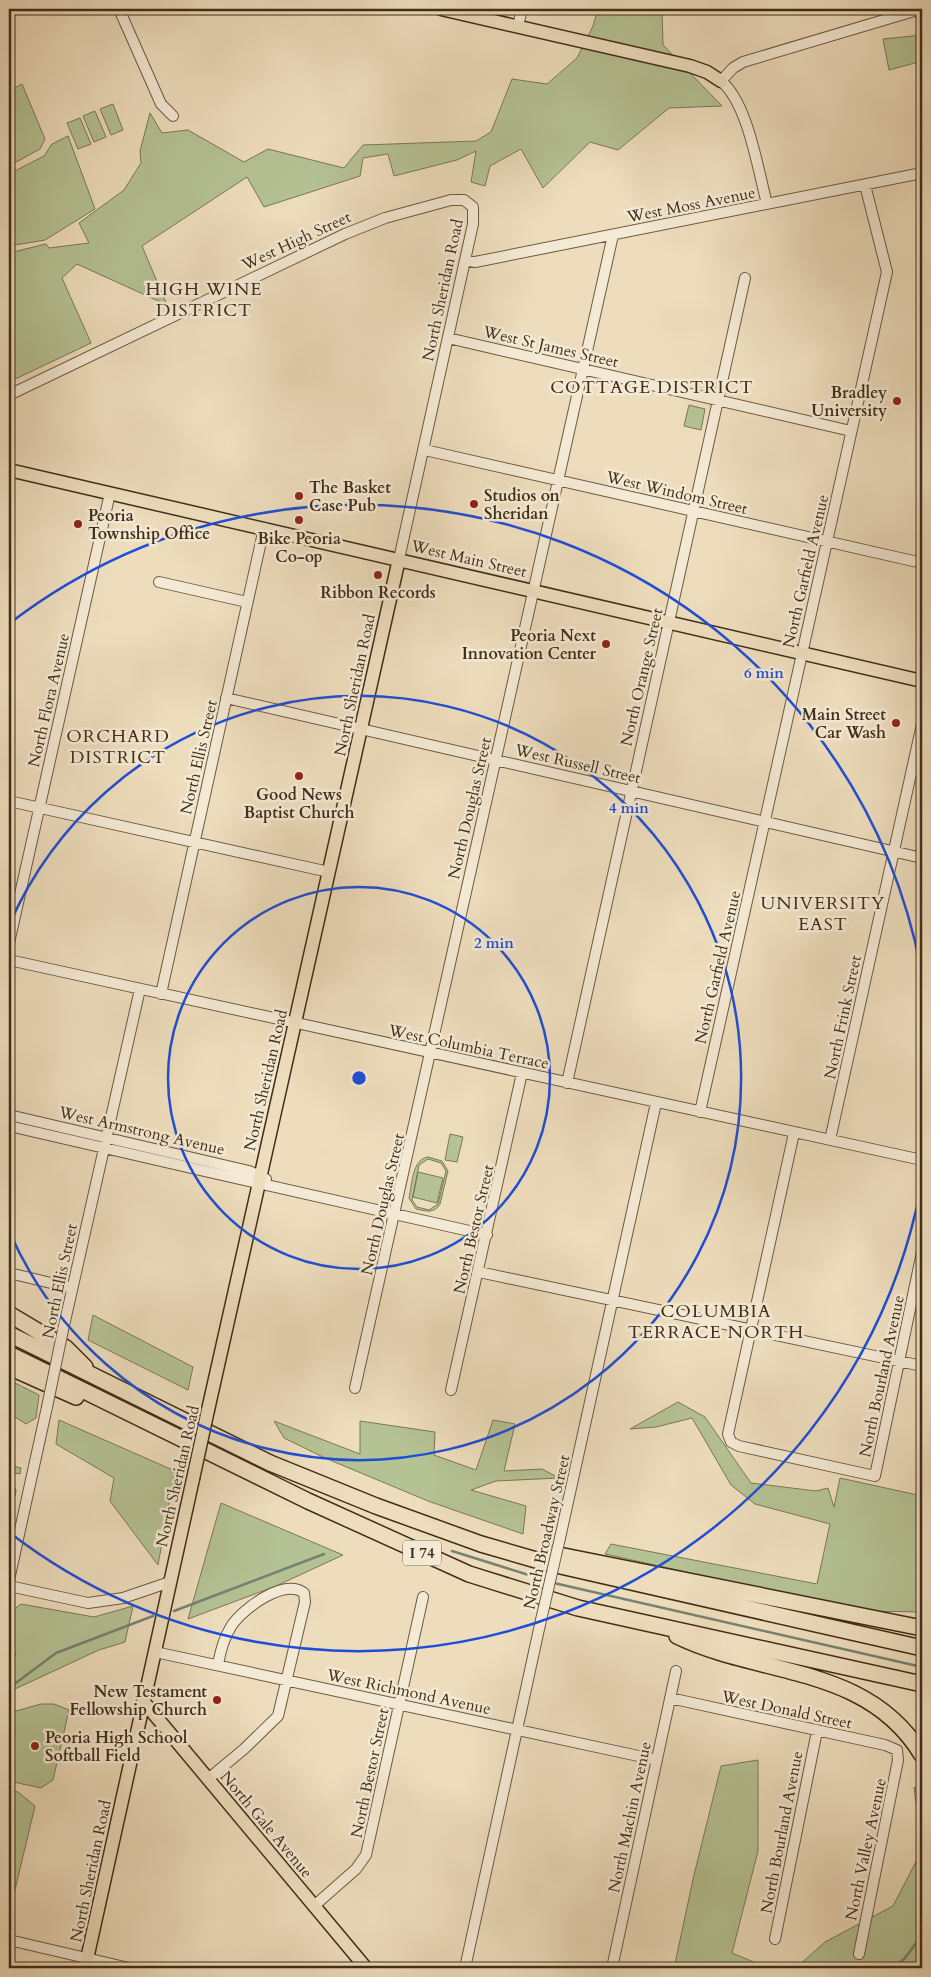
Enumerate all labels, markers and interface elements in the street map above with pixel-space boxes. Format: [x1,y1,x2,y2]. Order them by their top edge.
street label: West Moss Avenue [624,182,757,228]
street label: West High Street [237,206,355,276]
street label: North Sheridan Road [417,217,469,363]
district label: HIGH WINE DISTRICT [146,277,262,323]
street label: West St James Street [480,320,621,373]
district label: COTTAGE DISTRICT [550,375,754,400]
place label: Bradley University [811,382,887,422]
marker: Bradley University [891,395,903,407]
street label: West Windom Street [603,466,750,520]
place label: The Basket Case Pub [309,477,391,517]
place label: Studios on Sheridan [484,485,560,525]
marker: The Basket Case Pub [293,490,305,502]
street label: North Garfield Avenue [778,492,834,650]
marker: Studios on Sheridan [468,498,480,510]
place label: Peoria Township Office [88,505,210,545]
marker: Bike Peoria Co-op [293,514,305,526]
marker: Peoria Township Office [72,518,84,530]
place label: Bike Peoria Co-op [257,528,341,568]
street label: West Main Street [408,535,529,583]
marker: Ribbon Records [372,569,384,581]
place label: Ribbon Records [320,582,436,604]
street label: North Orange Street [615,606,669,748]
street label: North Sheridan Road [329,612,381,758]
place label: Peoria Next Innovation Center [462,625,597,665]
street label: North Flora Avenue [23,631,75,769]
marker: Peoria Next Innovation Center [600,638,612,650]
text: 6 min [744,663,784,683]
street label: North Ellis Street [175,698,223,817]
place label: Main Street Car Wash [802,704,886,744]
marker: Main Street Car Wash [890,717,902,729]
district label: ORCHARD DISTRICT [66,724,170,770]
street label: North Douglas Street [443,735,497,881]
street label: West Russell Street [512,739,643,789]
marker: Good News Baptist Church [293,770,305,782]
place label: Good News Baptist Church [244,784,354,824]
text: 4 min [609,798,649,818]
street label: North Garfield Avenue [690,888,746,1046]
district label: UNIVERSITY EAST [761,891,885,937]
text: 2 min [474,933,514,953]
street label: North Frink Street [819,953,867,1081]
street label: North Sheridan Road [239,1007,293,1153]
street label: West Columbia Terrace [386,1019,551,1075]
centre of rings [350,1069,368,1087]
street label: West Armstrong Avenue [56,1101,227,1161]
street label: North Douglas Street [356,1131,410,1277]
street label: North Bestor Street [448,1162,500,1296]
street label: North Ellis Street [37,1222,83,1341]
street label: North Bourland Avenue [854,1293,910,1459]
district label: COLUMBIA TERRACE NORTH [628,1299,804,1345]
street label: North Sheridan Road [151,1403,205,1549]
street label: North Broadway Street [518,1453,575,1612]
road number: I 74 [403,1540,441,1566]
street label: West Richmond Avenue [324,1664,493,1720]
place label: New Testament Fellowship Church [70,1681,207,1721]
street label: West Donald Street [719,1685,854,1735]
marker: New Testament Fellowship Church [211,1694,223,1706]
street label: North Bestor Street [345,1706,394,1840]
place label: Peoria High School Softball Field [45,1727,188,1767]
marker: Peoria High School Softball Field [29,1740,41,1752]
street label: North Machin Avenue [603,1740,657,1895]
street label: North Bourland Avenue [755,1749,809,1915]
street label: North Gale Avenue [215,1766,318,1883]
street label: North Valley Avenue [840,1776,892,1922]
street label: North Sheridan Road [65,1798,117,1944]

